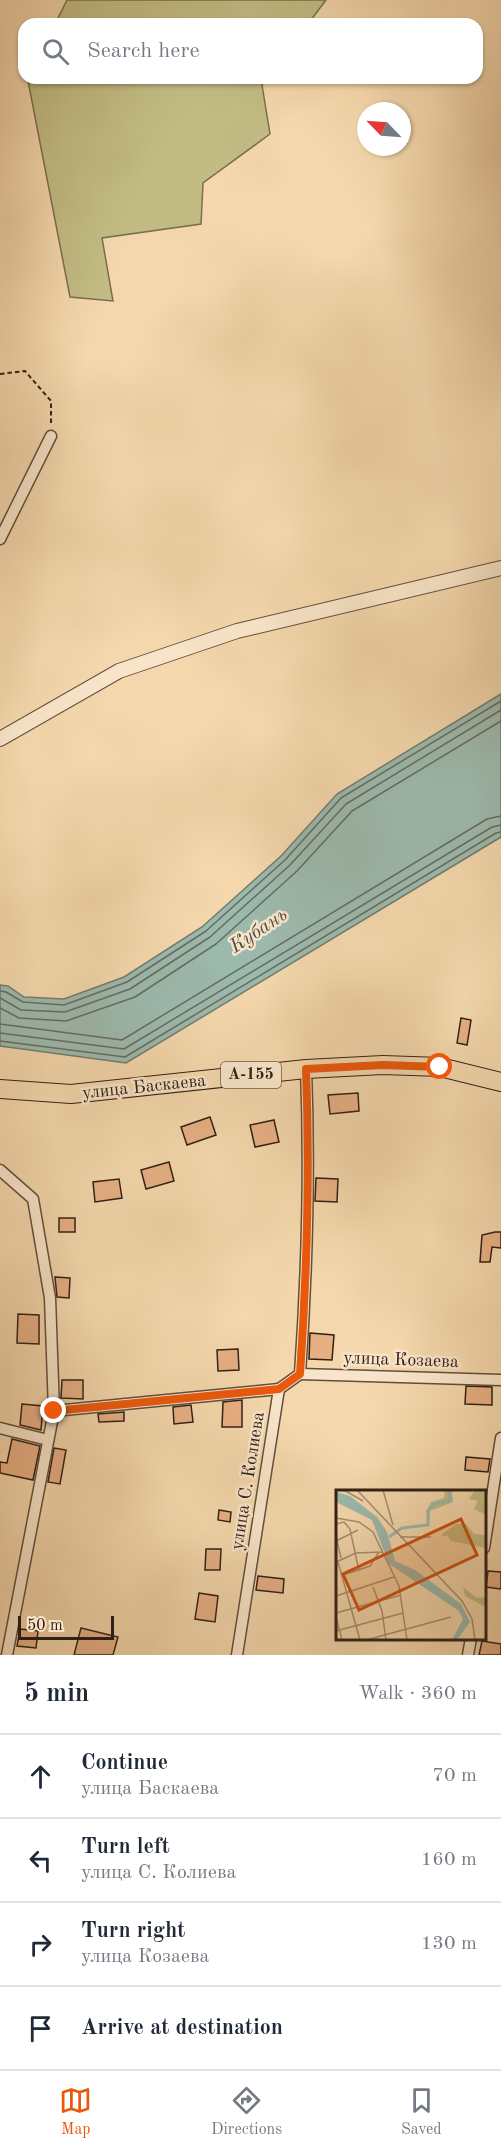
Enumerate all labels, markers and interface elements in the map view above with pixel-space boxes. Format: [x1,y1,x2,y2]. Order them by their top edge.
search box [18,18,483,84]
icon: search [39,35,72,68]
text: Search here [87,40,200,62]
north arrow [357,102,411,156]
water label: Кубань [226,905,291,958]
route start [426,1053,452,1079]
road number: А-155 [221,1062,281,1088]
street label: улица Баскаева [81,1072,207,1102]
street label: улица Козаева [343,1349,459,1371]
route end [40,1397,66,1423]
street label: улица С. Колиева [228,1410,268,1551]
inset map [336,1490,486,1640]
scale bar [18,1613,114,1640]
text: 50 m [27,1618,63,1634]
text: 5 min [24,1681,89,1707]
text: Walk · 360 m [358,1684,477,1704]
text: Continue [81,1752,168,1774]
icon: ahead [24,1760,57,1793]
text: 70 m [432,1766,477,1786]
text: улица Баскаева [81,1779,219,1799]
text: Turn left [81,1836,170,1858]
icon: left [24,1844,57,1877]
text: 160 m [421,1850,477,1870]
text: улица С. Колиева [81,1863,236,1883]
text: Turn right [81,1920,185,1942]
icon: right [24,1928,57,1961]
text: 130 m [421,1934,477,1954]
text: улица Козаева [81,1947,209,1967]
icon: arrive [24,2012,57,2045]
text: Arrive at destination [81,2017,283,2039]
tab: Map [59,2084,92,2140]
tab: Directions [211,2084,282,2140]
tab: Saved [401,2084,442,2140]

